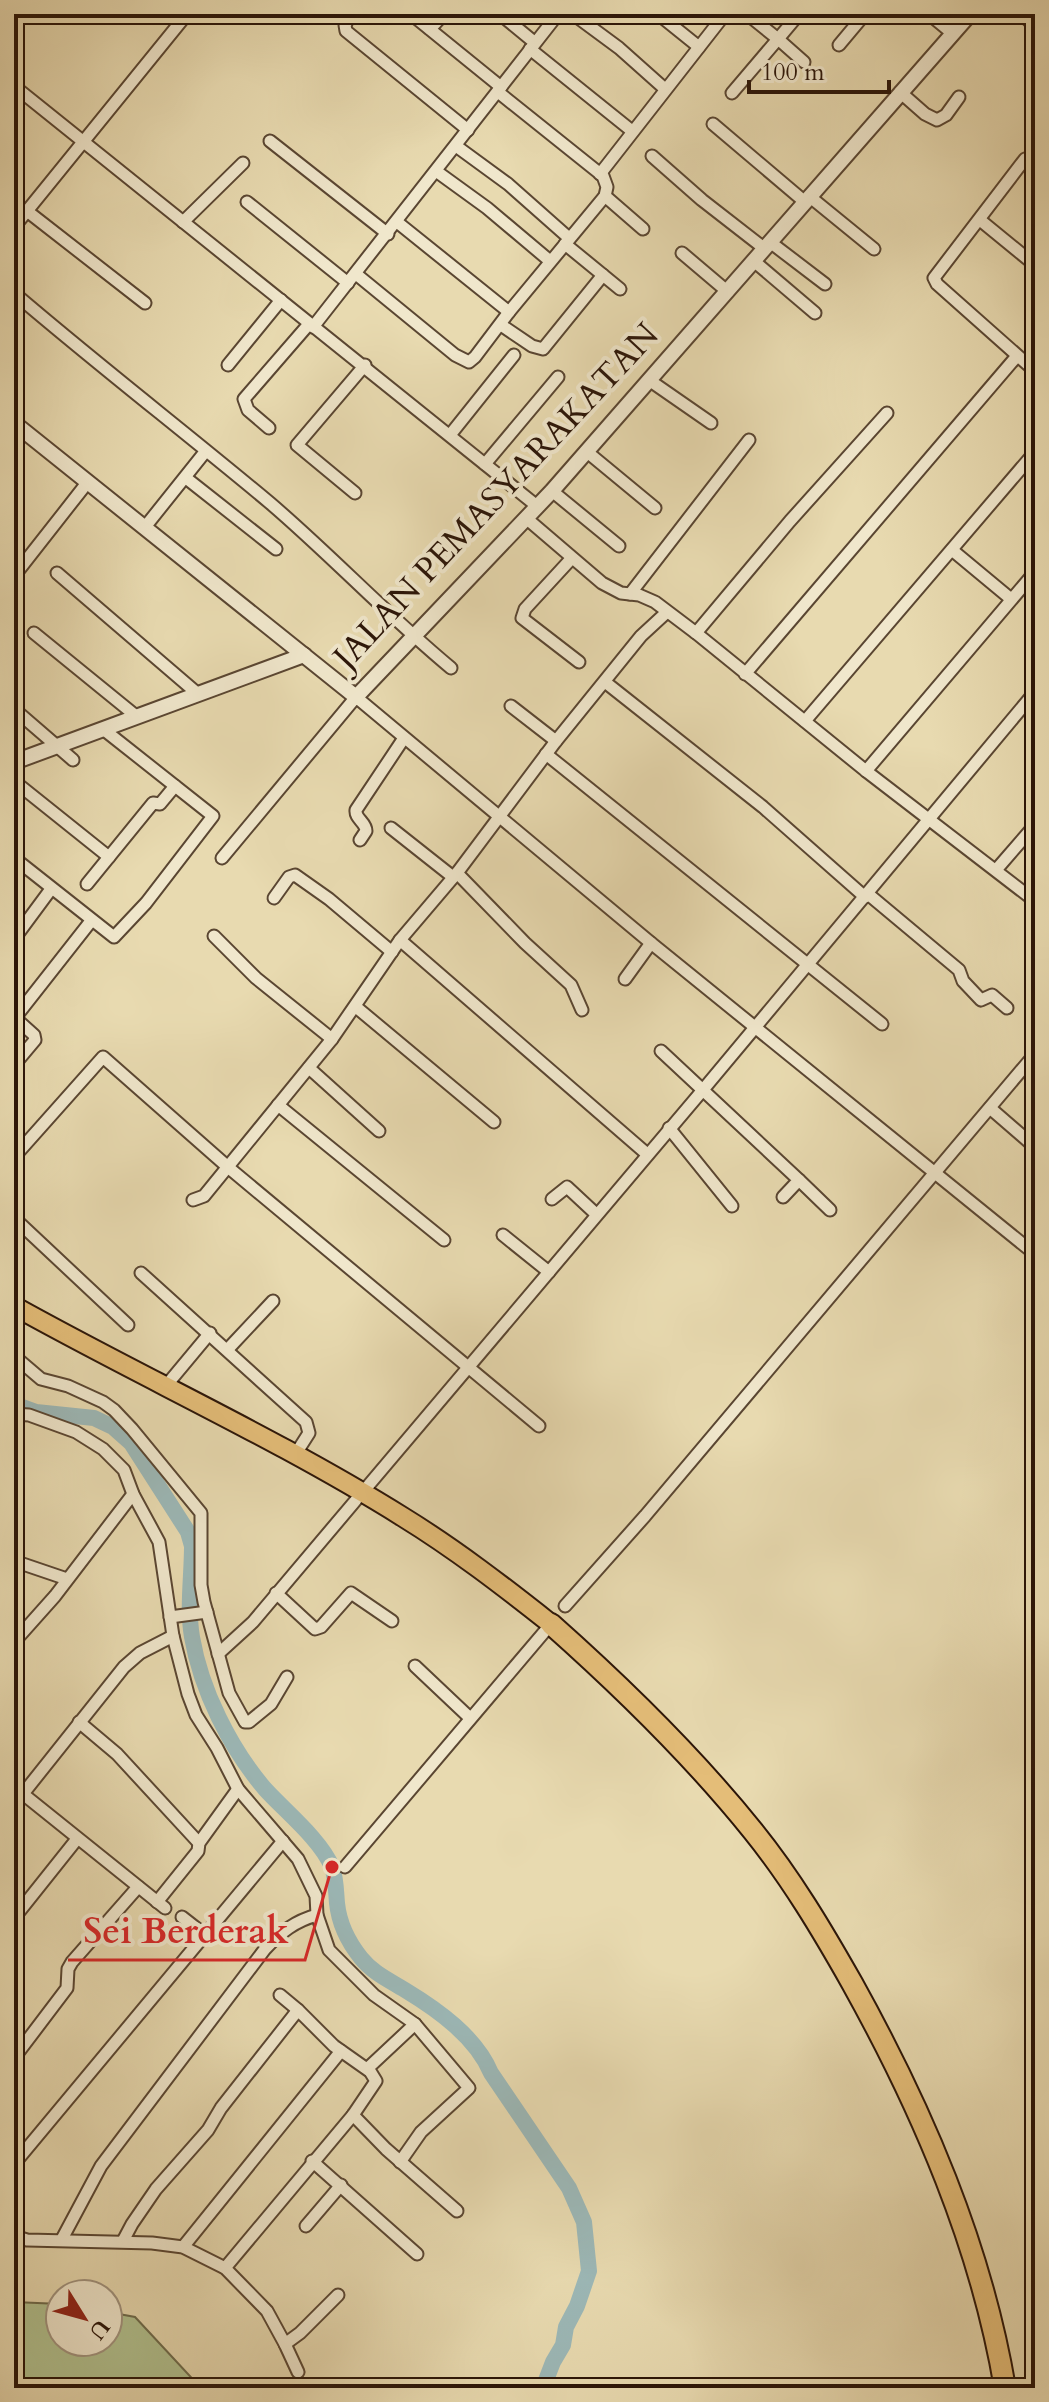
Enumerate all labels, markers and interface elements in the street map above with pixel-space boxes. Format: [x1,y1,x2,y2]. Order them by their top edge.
scale bar [749,44,889,94]
text: 100 m [761,56,825,89]
street label: JALAN PEMASYARAKATAN [320,313,669,683]
callout: Sei Berderak [68,1900,305,1960]
text: Sei Berderak [83,1907,289,1956]
north arrow [44,2278,124,2358]
text: U [82,2313,117,2346]

